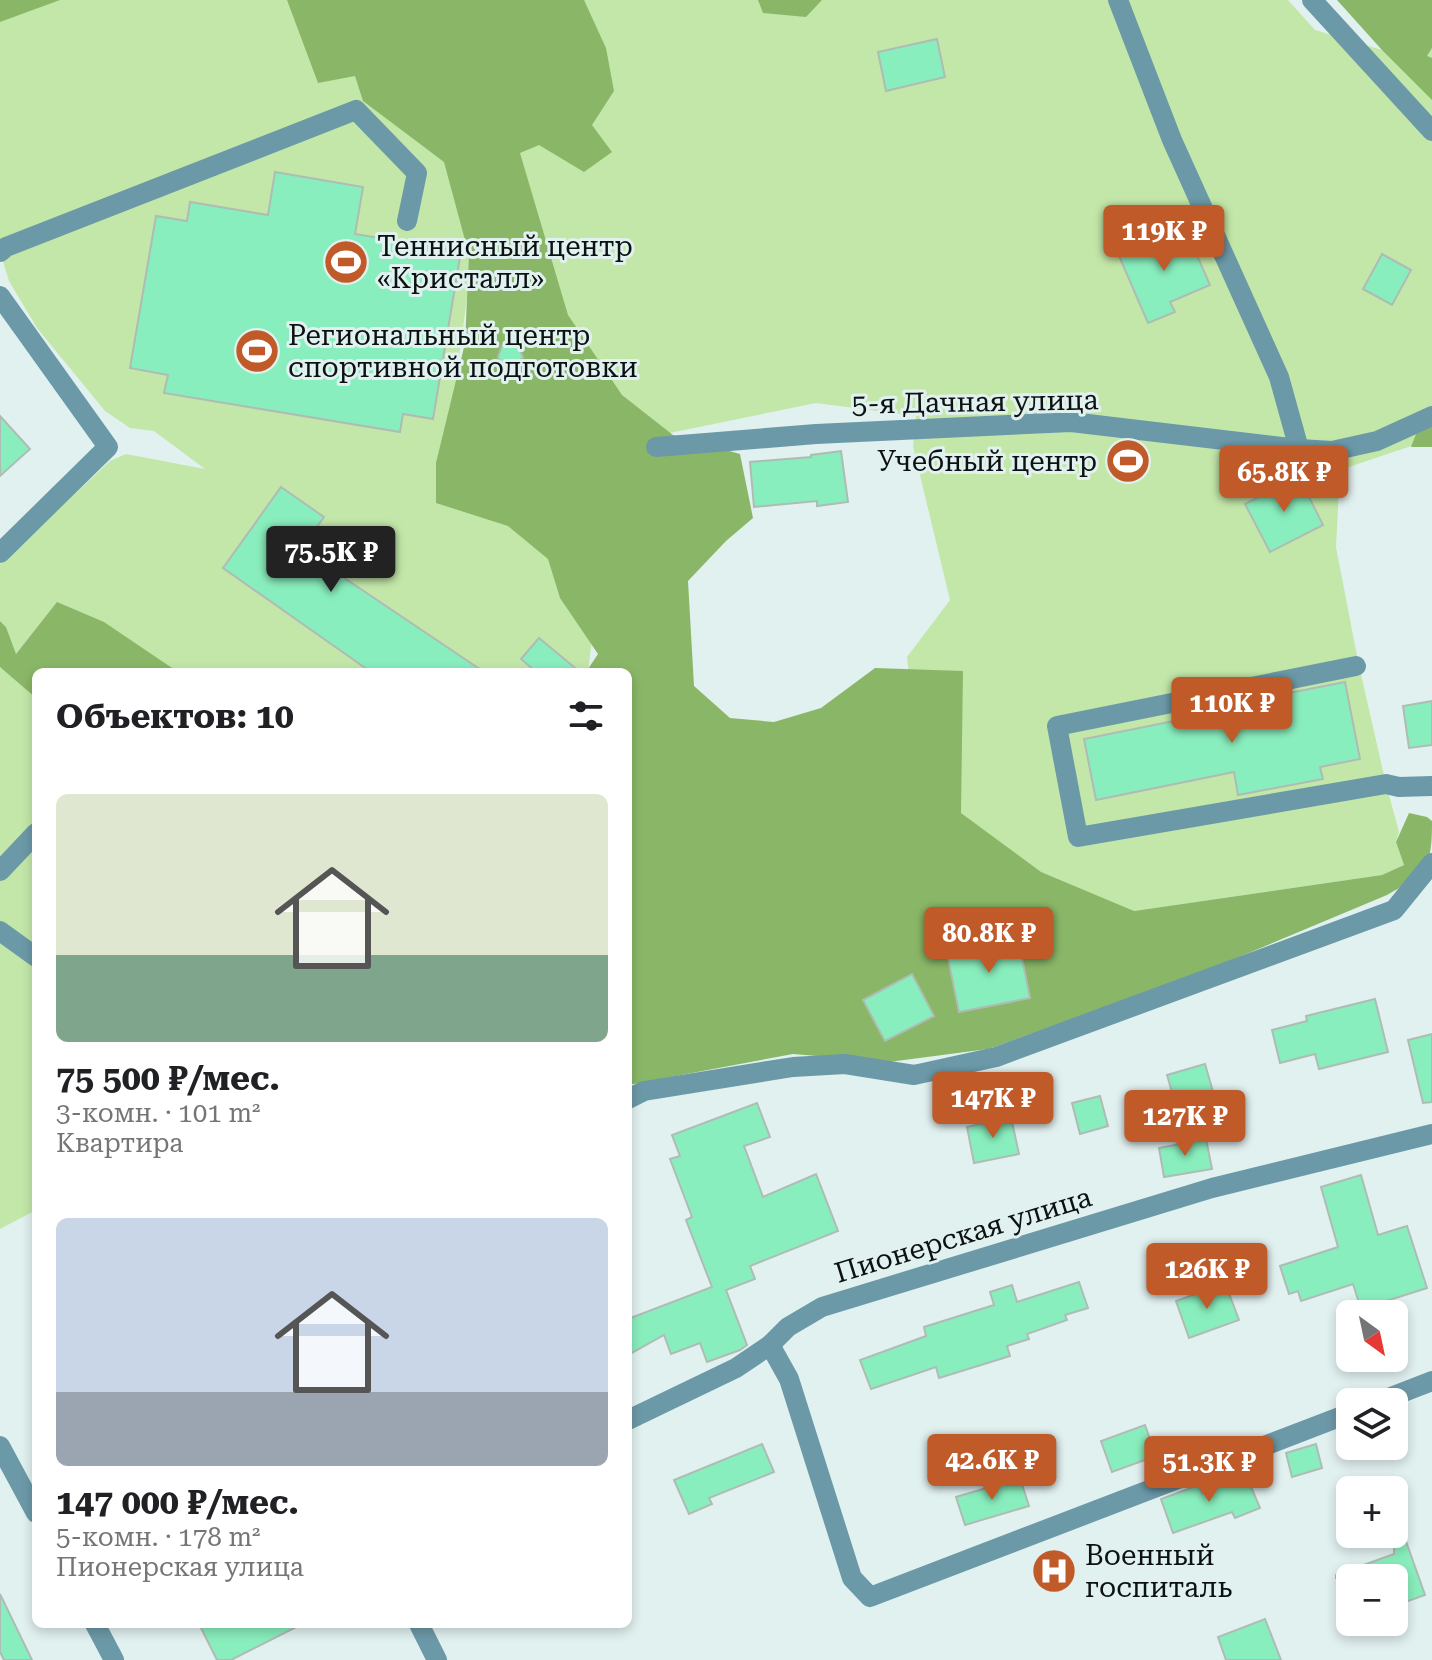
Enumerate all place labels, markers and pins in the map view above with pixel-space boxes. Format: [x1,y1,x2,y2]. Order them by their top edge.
pin: 119K ₽ [1099,205,1229,273]
place label: Теннисный центр «Кристалл» [377,230,633,295]
sports icon: Теннисный центр «Кристалл» [322,238,370,286]
place label: Региональный центр спортивной подготовки [288,319,638,384]
sports icon: Региональный центр спортивной подготовки [233,327,281,375]
sports icon: Учебный центр [1104,437,1152,485]
place label: Учебный центр [877,445,1097,478]
pin: 65.8K ₽ [1210,446,1358,514]
pin: 75.5K ₽ [257,526,405,594]
pin: 110K ₽ [1167,677,1297,745]
pin: 80.8K ₽ [915,907,1063,975]
pin: 147K ₽ [928,1072,1058,1140]
pin: 127K ₽ [1120,1090,1250,1158]
pin: 126K ₽ [1142,1243,1272,1311]
pin: 42.6K ₽ [918,1434,1066,1502]
pin: 51.3K ₽ [1135,1436,1283,1504]
place label: Военный госпиталь [1085,1539,1233,1604]
hospital icon: Военный госпиталь [1030,1547,1078,1595]

